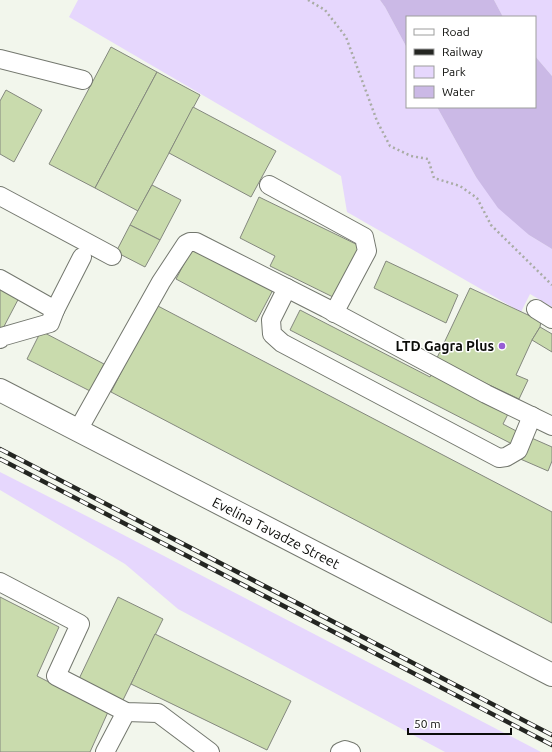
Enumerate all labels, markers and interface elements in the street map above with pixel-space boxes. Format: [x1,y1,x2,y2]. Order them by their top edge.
legend [406,16,536,108]
text: Road [442,25,470,38]
text: Railway [442,45,483,58]
text: Park [442,65,466,78]
text: Water [442,85,475,98]
place label: LTD Gagra Plus [396,338,494,354]
marker: LTD Gagra Plus [497,341,507,351]
street label: Evelina Tavadze Street [210,494,343,572]
scale bar [408,710,511,736]
text: 50 m [414,717,441,730]

